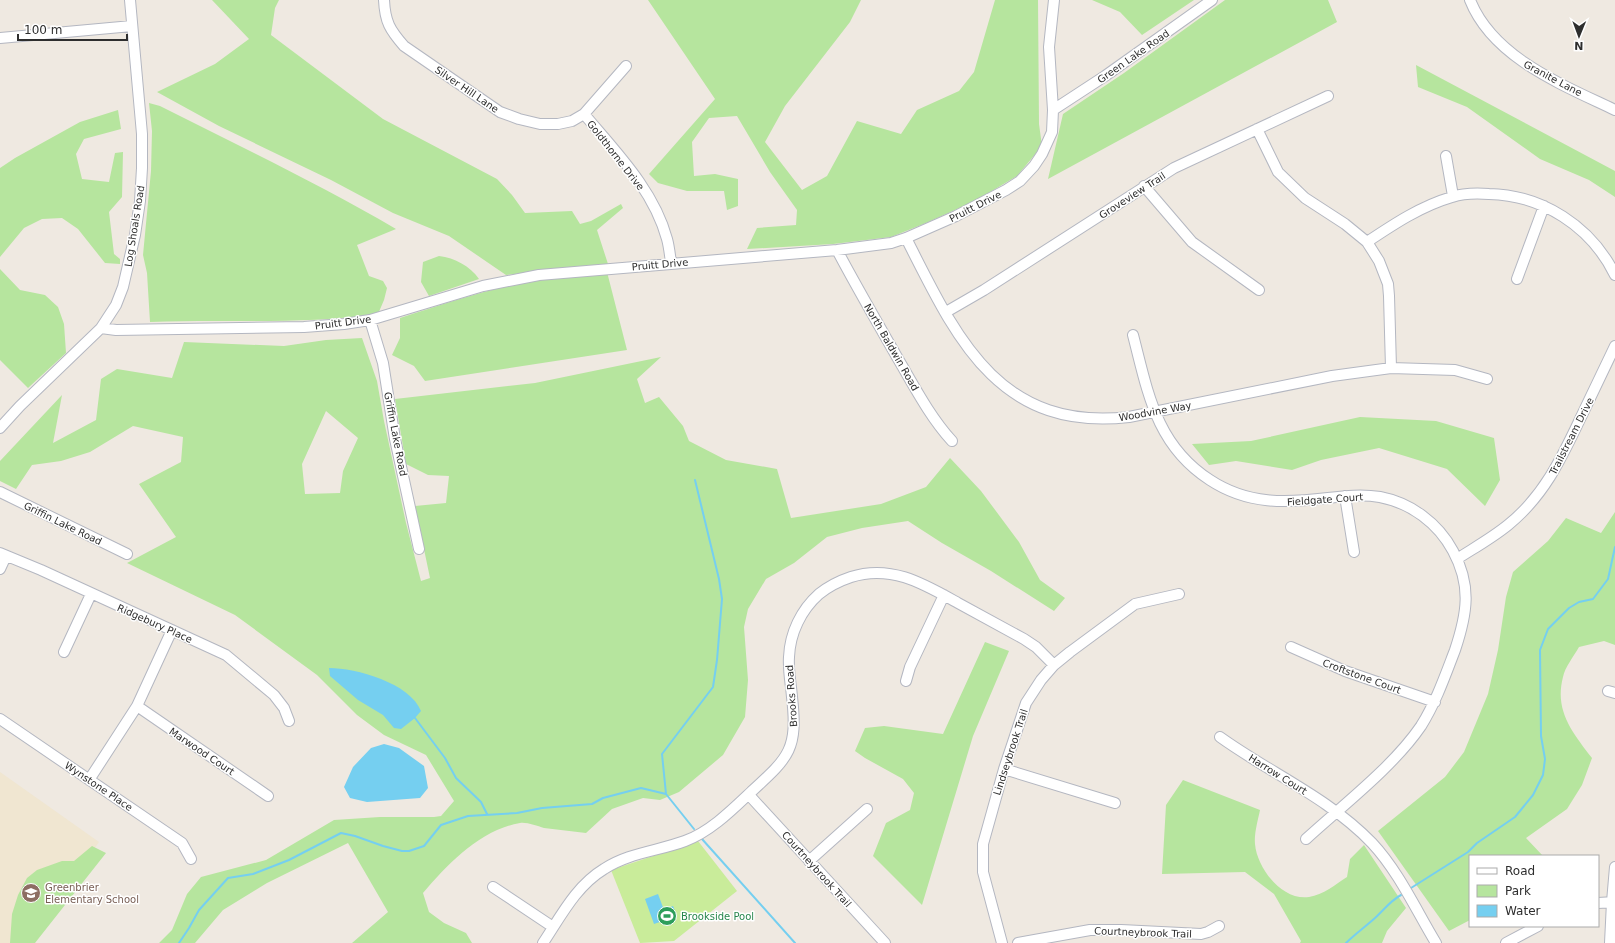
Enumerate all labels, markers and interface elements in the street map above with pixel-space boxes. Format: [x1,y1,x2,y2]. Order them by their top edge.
scale bar [18,16,127,42]
north arrow [1559,16,1599,56]
text: 100 m [24,23,62,37]
street label: Green Lake Road [1095,28,1171,85]
text: N [1574,39,1584,52]
street label: Granite Lane [1522,58,1584,98]
street label: Silver Hill Lane [433,64,501,115]
street label: Goldthorne Drive [585,118,646,192]
street label: Groveview Trail [1097,170,1167,221]
street label: Log Shoals Road [123,185,146,268]
street label: Pruitt Drive [947,189,1003,224]
street label: Pruitt Drive [631,257,689,272]
street label: North Baldwin Road [862,302,921,393]
street label: Pruitt Drive [314,314,372,331]
street label: Griffin Lake Road [382,391,409,477]
street label: Trailstream Drive [1547,396,1596,478]
street label: Woodvine Way [1118,400,1192,423]
street label: Fieldgate Court [1287,491,1364,508]
street label: Griffin Lake Road [22,500,104,547]
street label: Ridgebury Place [116,602,194,645]
street label: Croftstone Court [1321,657,1403,696]
street label: Brooks Road [784,665,799,727]
street label: Lindseybrook Trail [991,708,1030,797]
street label: Marwood Court [167,726,236,777]
street label: Harrow Court [1247,752,1309,797]
street label: Wynstone Place [63,760,135,813]
street label: Courtneybrook Trail [780,829,853,909]
legend [1469,855,1599,927]
text: Road [1505,864,1535,878]
school or university icon: Greenbrier Elementary School [20,882,42,904]
place label: Greenbrier Elementary School [45,882,139,905]
text: Park [1505,884,1531,898]
text: Water [1505,904,1541,918]
sports icon: Brookside Pool [656,905,678,927]
place label: Brookside Pool [681,911,754,922]
street label: Courtneybrook Trail [1094,925,1192,940]

